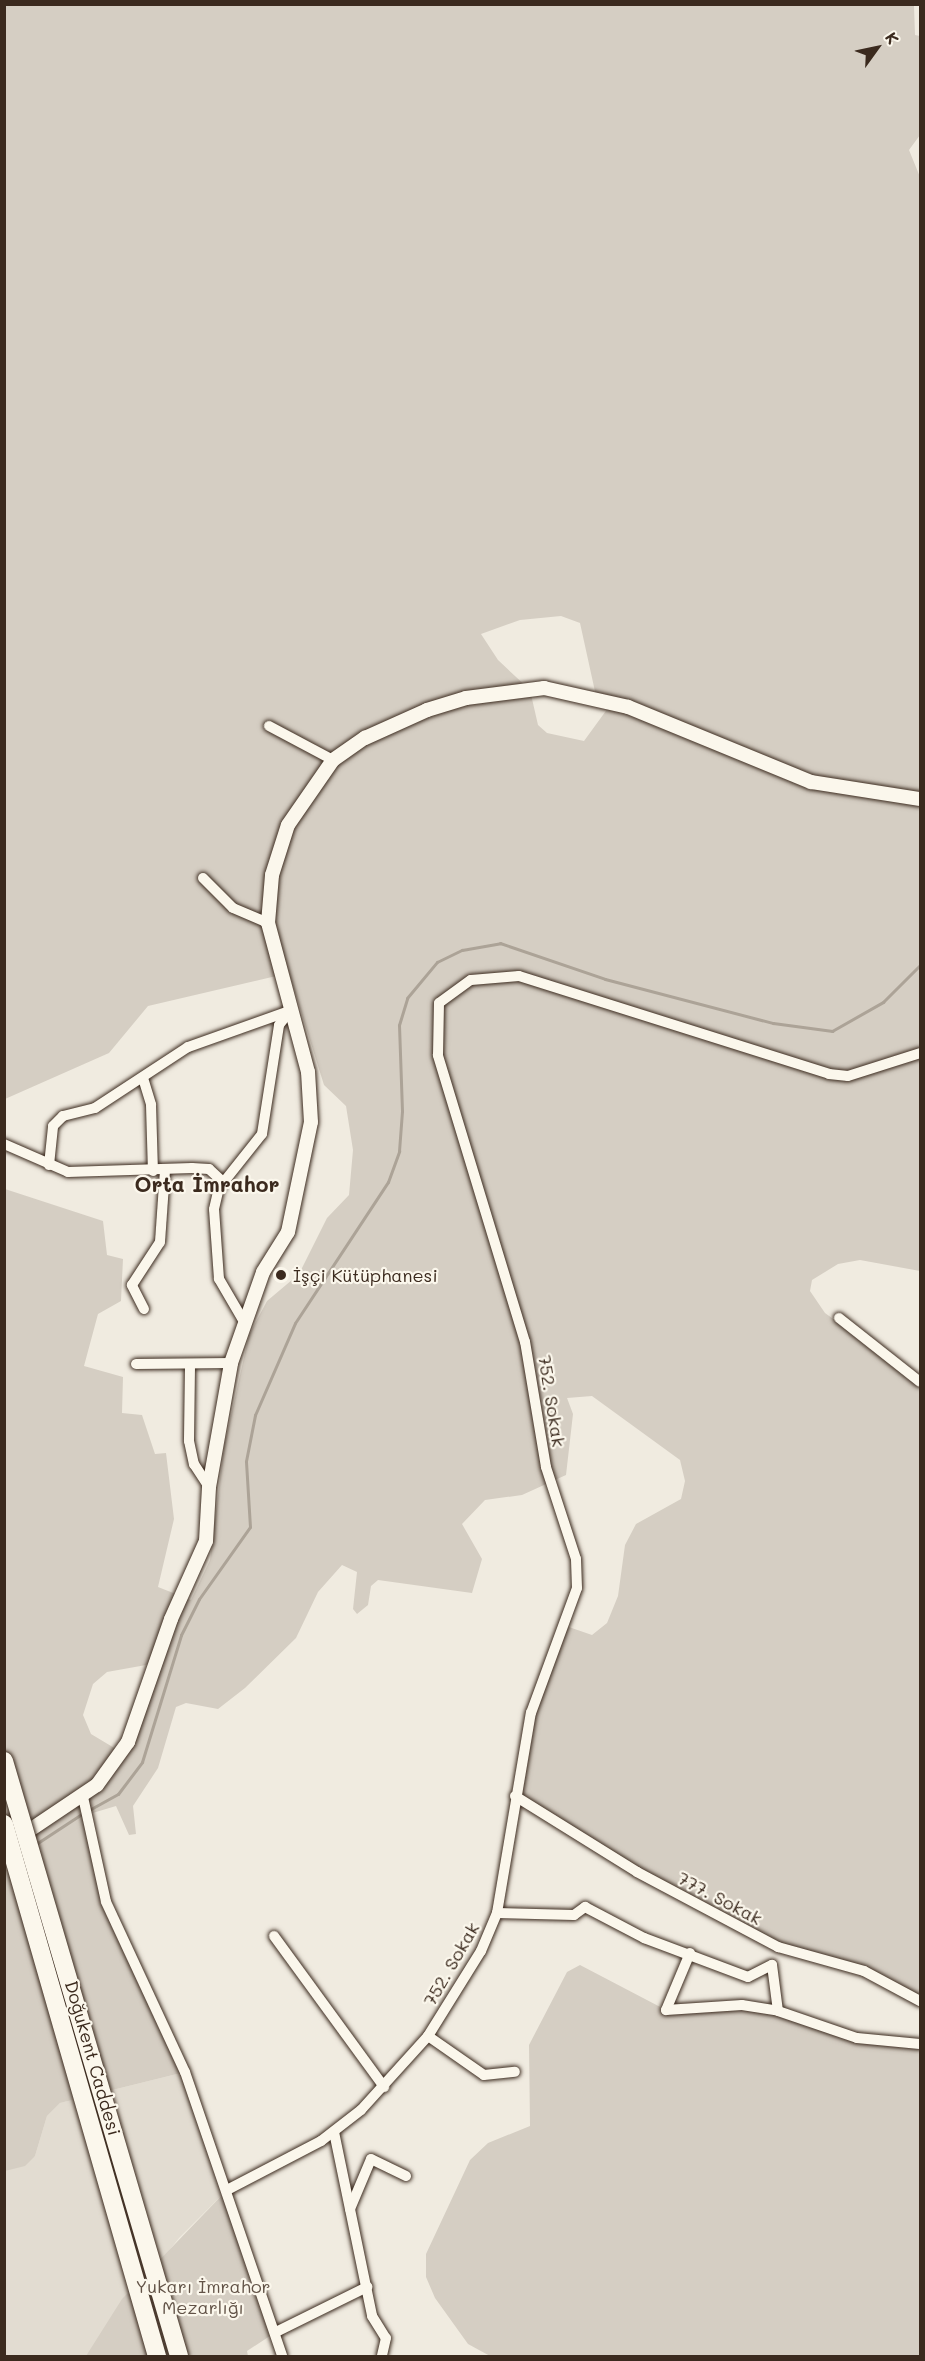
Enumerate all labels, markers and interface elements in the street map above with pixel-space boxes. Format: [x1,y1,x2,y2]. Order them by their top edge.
north arrow [847,18,907,78]
text: K [881,28,904,48]
district label: Orta İmrahor [135,1171,279,1197]
place label: İşçi Kütüphanesi [293,1264,438,1286]
marker: İşçi Kütüphanesi [274,1268,288,1282]
street label: 752. Sokak [534,1354,570,1448]
street label: 777. Sokak [674,1867,766,1929]
street label: 752. Sokak [418,1918,484,2010]
street label: Doğukent Caddesi [61,1978,125,2138]
park label: Yukarı İmrahor Mezarlığı [135,2276,271,2318]

